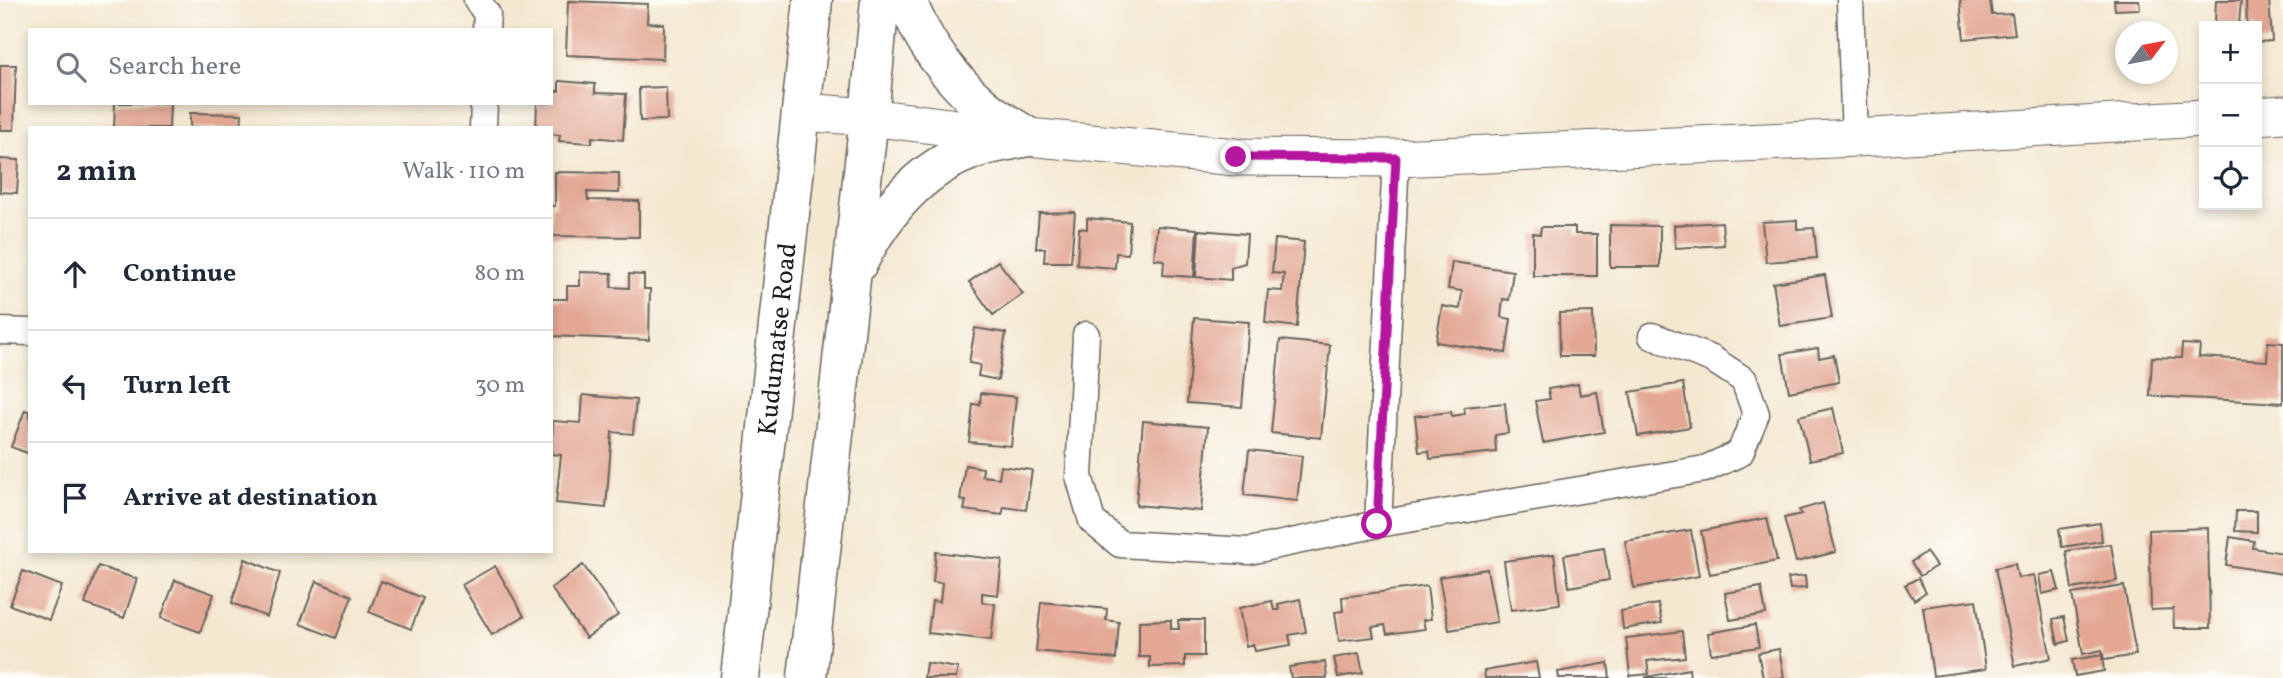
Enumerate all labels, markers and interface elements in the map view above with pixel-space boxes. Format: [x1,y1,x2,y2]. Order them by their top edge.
north arrow [2115,21,2178,84]
map controls [2199,21,2262,210]
button: + [2199,21,2262,84]
search box [28,28,553,105]
icon: search [52,48,90,86]
text: Search here [108,49,241,85]
button: − [2199,84,2262,147]
route end [1220,141,1251,172]
button: locate [2199,147,2262,210]
text: 2 min [56,151,137,193]
text: Walk · 110 m [402,156,525,188]
street label: Kudumatse Road [750,241,807,437]
icon: ahead [56,255,94,293]
text: Continue [123,256,236,292]
text: 80 m [475,258,525,290]
icon: left [56,367,94,405]
text: Turn left [123,368,231,404]
text: 30 m [475,370,525,402]
icon: arrive [56,479,94,517]
text: Arrive at destination [123,480,378,516]
route start [1361,508,1392,539]

